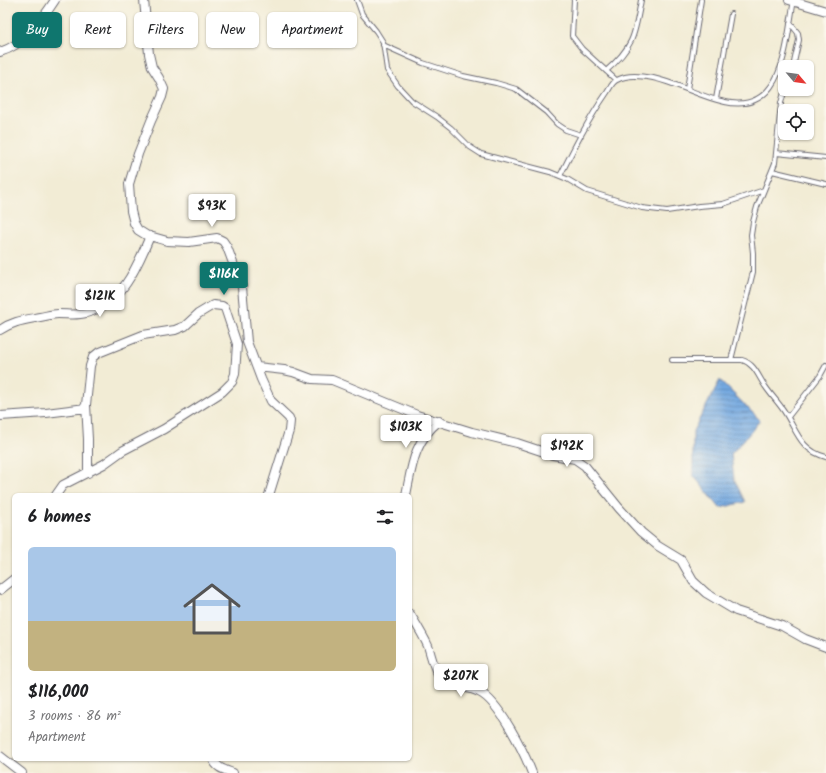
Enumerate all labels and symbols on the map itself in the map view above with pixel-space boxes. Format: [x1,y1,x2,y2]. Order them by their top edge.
north arrow [778,60,814,96]
pin: $93K [188,194,236,228]
pin: $116K [196,262,252,296]
pin: $121K [72,284,128,318]
pin: $103K [378,415,434,449]
pin: $192K [539,434,595,468]
pin: $207K [433,664,489,698]

